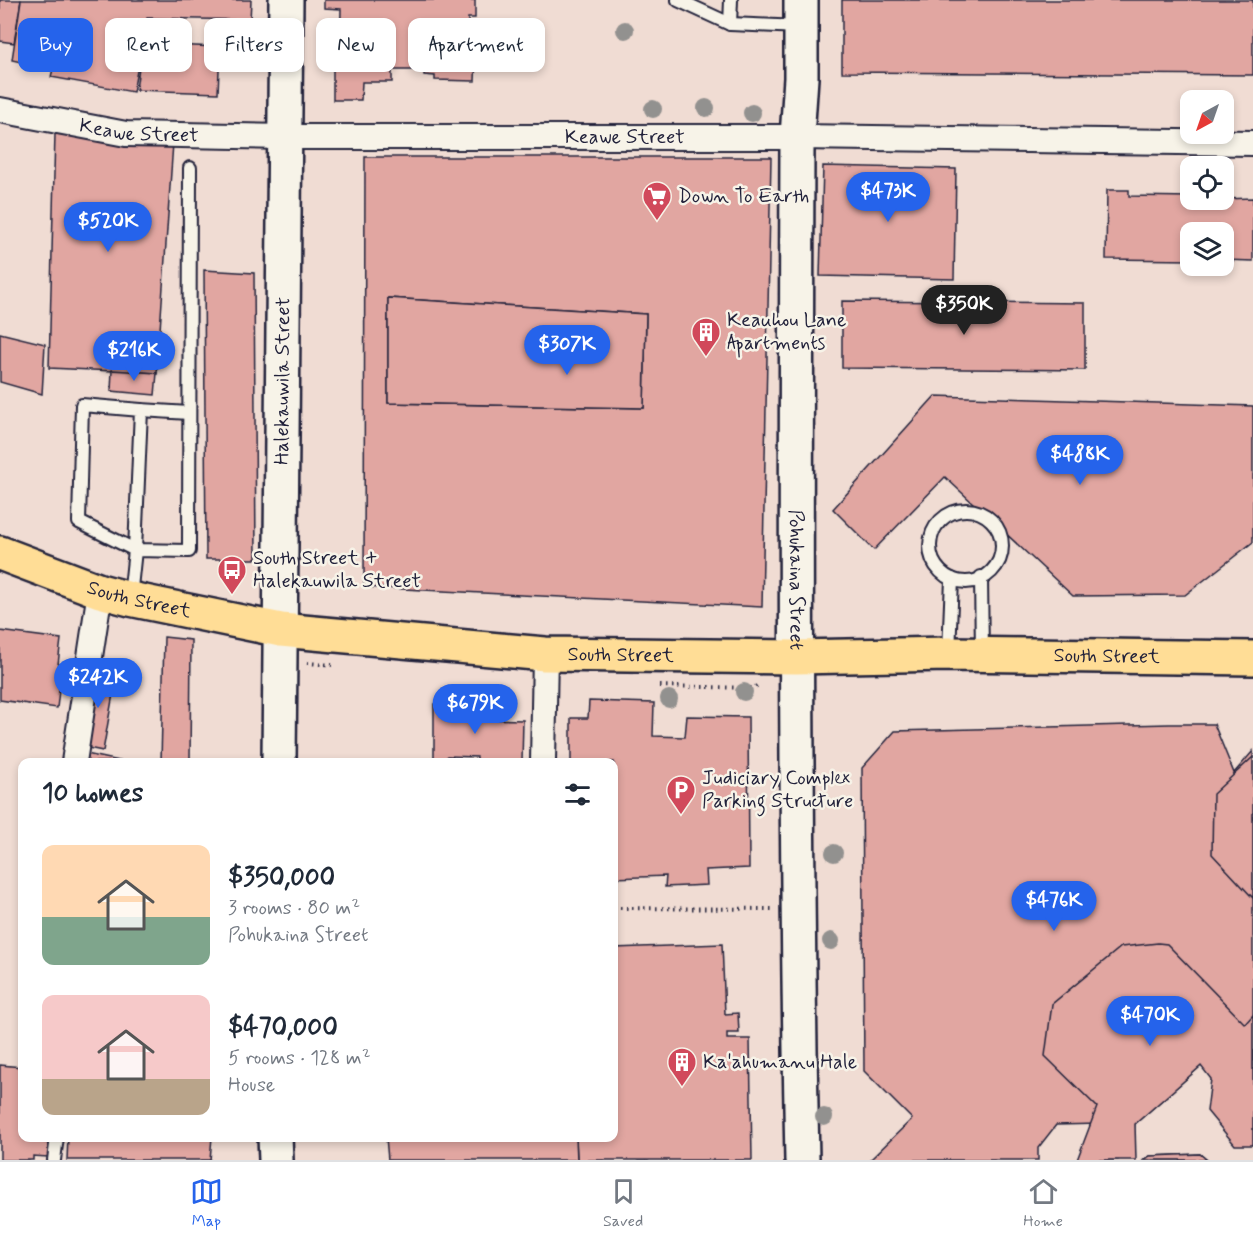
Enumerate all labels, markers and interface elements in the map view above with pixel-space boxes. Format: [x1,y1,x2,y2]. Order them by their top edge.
chip: Buy [18,18,93,72]
chip: Rent [105,18,192,72]
chip: Filters [204,18,304,72]
chip: New [316,18,396,72]
chip: Apartment [408,18,545,72]
north arrow [1180,90,1234,144]
map controls [1180,90,1234,276]
street label: Keawe Street [77,112,199,149]
street label: Keawe Street [565,124,685,151]
button: locate [1180,156,1234,210]
pin: $473K [846,172,930,223]
text: $473K [860,178,916,205]
supermarket icon: Down To Earth [641,180,673,222]
place label: Down To Earth [678,183,809,210]
pin: $520K [66,202,150,253]
text: $520K [78,208,138,235]
button: layers [1180,222,1234,276]
pin: $350K [922,285,1006,336]
text: $350K [935,291,993,318]
street label: Halekauwila Street [268,297,297,465]
place label: Keauhou Lane Apartments [727,307,846,358]
building icon: Keauhou Lane Apartments [690,316,722,358]
pin: $307K [525,325,609,376]
pin: $216K [92,331,176,382]
text: $307K [538,331,596,358]
text: $216K [107,337,161,364]
pin: $488K [1038,435,1122,486]
text: $488K [1050,441,1110,468]
street label: Pohukaina Street [783,510,810,650]
place label: South Street + Halekauwila Street [253,545,421,595]
bus stop icon: South Street + Halekauwila Street [216,554,248,596]
street label: South Street [83,574,194,625]
street label: South Street [567,641,674,669]
street label: South Street [1053,642,1160,670]
pin: $242K [56,658,140,709]
text: $242K [68,664,128,691]
pin: $679K [433,684,517,735]
text: $679K [447,690,503,717]
place label: Judiciary Complex Parking Structure [702,765,853,817]
parking icon: Judiciary Complex Parking Structure [665,774,697,816]
text: 10 homes [42,777,143,811]
icon: filters [561,778,594,811]
text: $350,000 [228,861,335,895]
icon: home [90,869,162,941]
pin: $476K [1012,881,1096,932]
text: $476K [1026,887,1083,914]
text: 3 rooms · 80 m² [228,895,360,922]
text: Pohukaina Street [228,922,369,949]
pin: $470K [1108,996,1192,1047]
text: $470K [1120,1002,1180,1029]
text: $470,000 [228,1011,338,1045]
icon: home [90,1019,162,1091]
text: 5 rooms · 128 m² [228,1045,371,1072]
building icon: Ka'ahumanu Hale [666,1046,698,1088]
place label: Ka'ahumanu Hale [703,1049,857,1076]
text: House [228,1072,275,1099]
tab: Map [190,1175,223,1232]
tab: Saved [603,1175,643,1232]
tab: Home [1023,1175,1063,1232]

